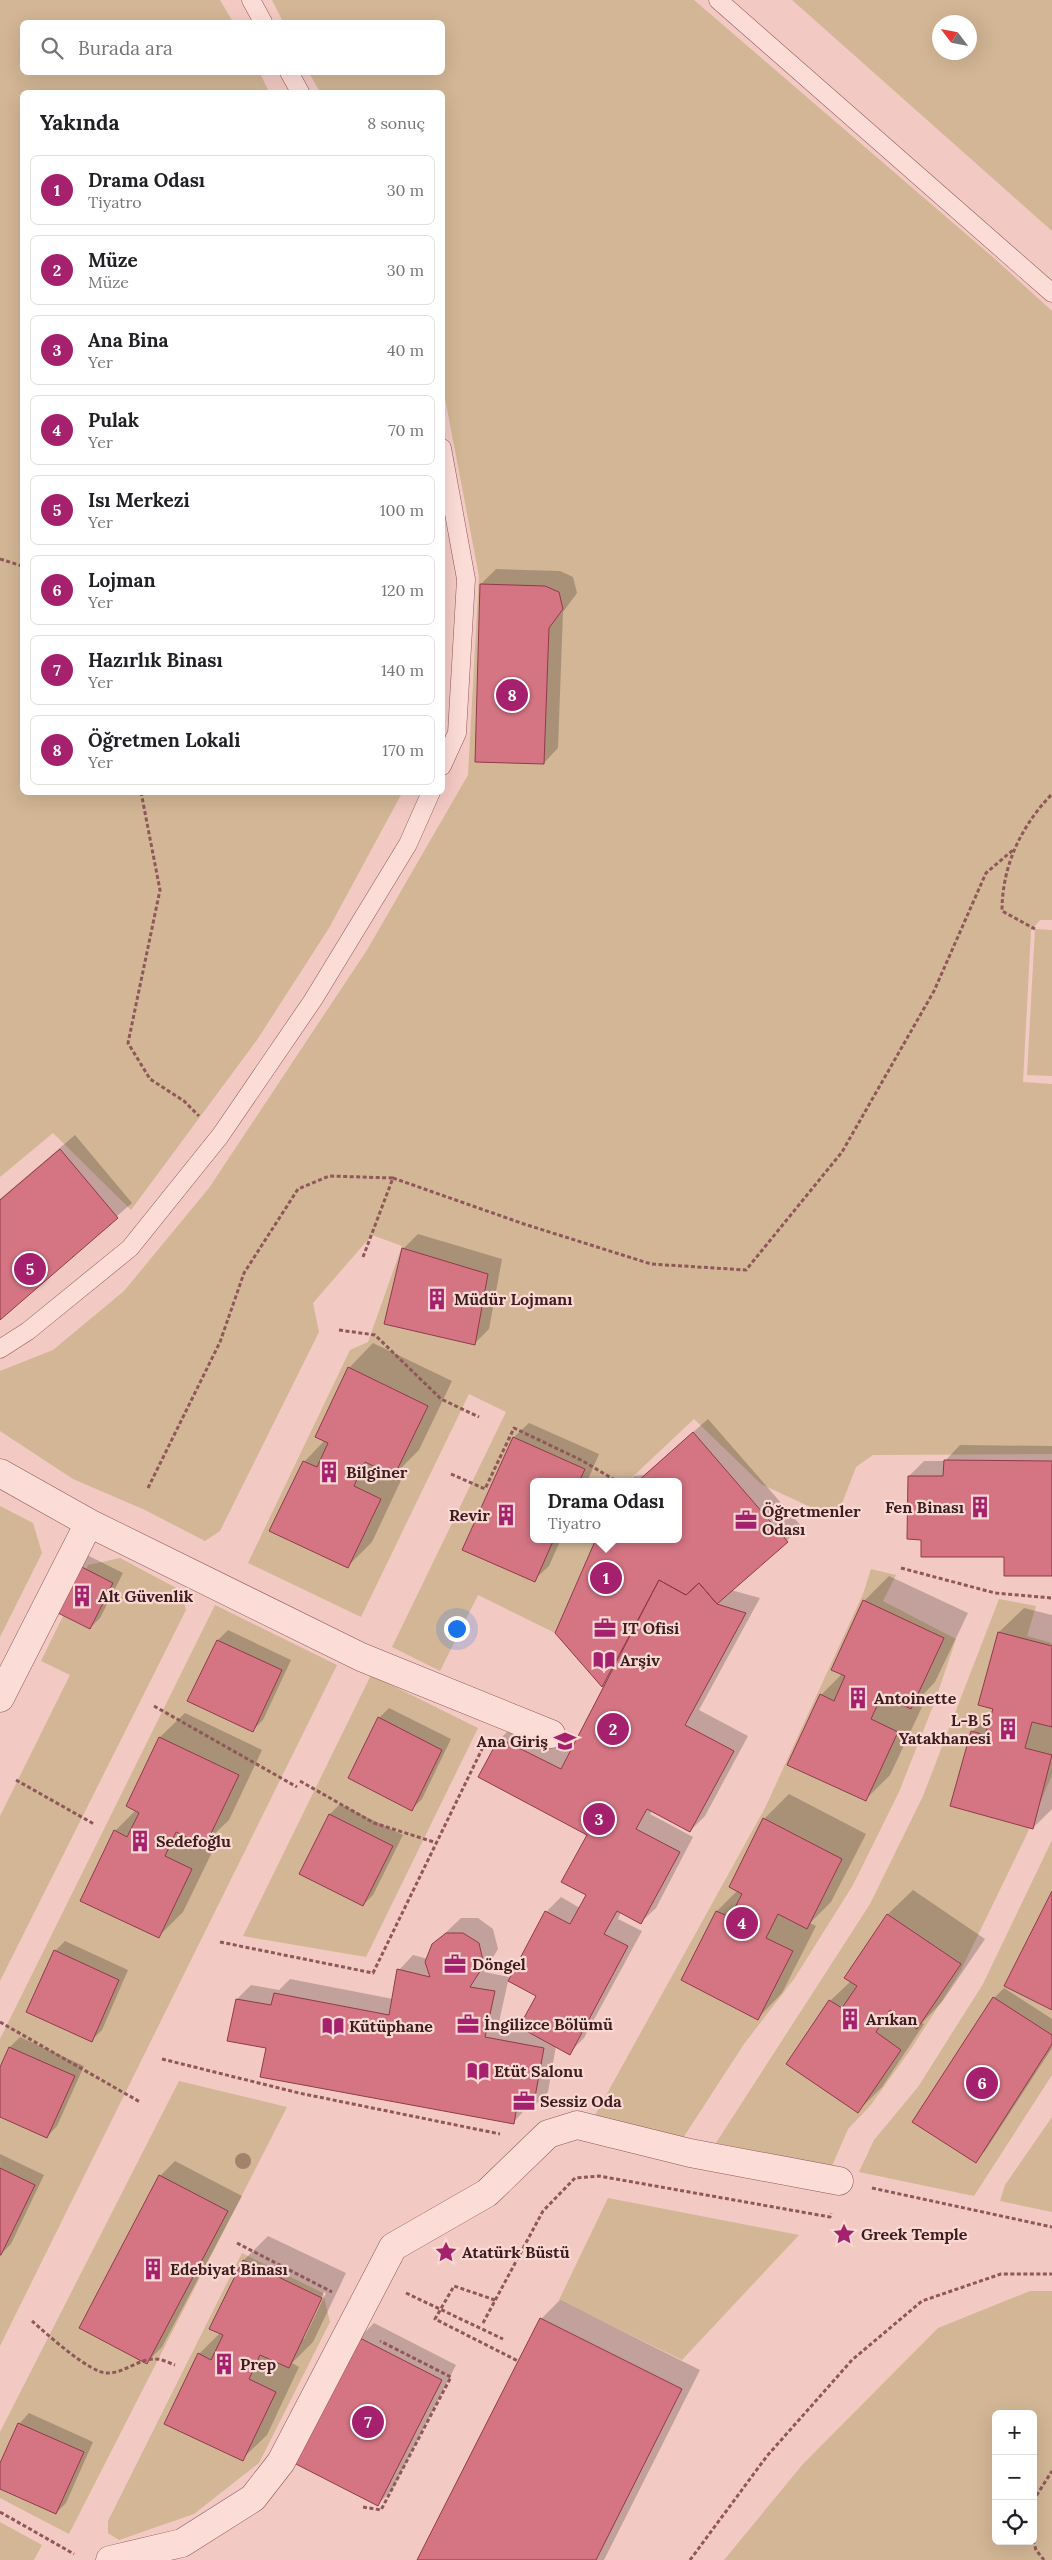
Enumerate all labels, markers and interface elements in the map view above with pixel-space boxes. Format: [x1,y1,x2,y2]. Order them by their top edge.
north arrow [932,15,977,60]
search box [20,20,445,75]
icon: search [38,34,66,62]
text: Burada ara [78,36,173,60]
text: Yakında [40,109,120,136]
text: 8 sonuç [367,113,425,133]
text: Drama Odası [88,168,205,192]
text: 1 [54,180,60,200]
text: 30 m [387,180,424,200]
text: Tiyatro [88,192,142,212]
text: Müze [88,248,138,272]
text: 2 [53,260,61,280]
text: 30 m [387,260,424,280]
text: Müze [88,272,129,292]
text: Ana Bina [88,328,169,352]
text: 3 [53,340,61,360]
text: 40 m [387,340,424,360]
text: Yer [88,352,113,372]
text: Pulak [88,408,139,432]
text: 4 [53,420,61,440]
text: 70 m [388,420,424,440]
text: Yer [88,432,113,452]
text: Isı Merkezi [88,488,190,512]
text: 5 [53,500,61,520]
text: 100 m [380,500,424,520]
text: Yer [88,512,113,532]
text: Lojman [88,568,156,592]
text: 6 [52,580,62,600]
text: 120 m [381,580,424,600]
text: Yer [88,592,113,612]
text: Hazırlık Binası [88,648,223,672]
text: 7 [53,660,61,680]
text: 140 m [381,660,424,680]
text: Yer [88,672,113,692]
pin: 8 [496,676,528,714]
text: Öğretmen Lokali [88,728,240,752]
text: 8 [52,740,62,760]
text: 170 m [382,740,424,760]
text: Yer [88,752,113,772]
pin: 5 [14,1250,46,1288]
building icon: Müdür Lojmanı [424,1286,450,1312]
place label: Müdür Lojmanı [454,1289,572,1309]
building icon: Bilginer [316,1459,342,1485]
place label: Bilginer [346,1462,408,1482]
popup [530,1478,682,1543]
text: Drama Odası [547,1489,665,1513]
building icon: Fen Binası [967,1494,993,1520]
place label: Fen Binası [885,1497,964,1517]
place label: Öğretmenler Odası [762,1501,861,1539]
building icon: Revir [493,1502,519,1528]
place label: Revir [449,1505,490,1525]
office icon: Öğretmenler Odası [733,1507,759,1533]
text: Tiyatro [547,1513,601,1533]
pin: 1 [590,1559,622,1597]
building icon: Alt Güvenlik [69,1583,95,1609]
place label: Alt Güvenlik [98,1586,194,1606]
office icon: IT Ofisi [592,1615,618,1641]
your location [444,1616,470,1642]
place label: IT Ofisi [622,1618,679,1638]
library icon: Arşiv [591,1647,617,1673]
place label: Arşiv [620,1650,660,1670]
building icon: Antoinette [845,1685,871,1711]
place label: Antoinette [874,1688,957,1708]
pin: 2 [597,1710,629,1748]
place label: L-B 5 Yatakhanesi [899,1710,991,1748]
building icon: L-B 5 Yatakhanesi [995,1716,1021,1742]
school or university icon: Ana Giriş [552,1728,578,1754]
place label: Ana Giriş [477,1731,548,1751]
pin: 3 [583,1800,615,1838]
building icon: Sedefoğlu [127,1828,153,1854]
place label: Sedefoğlu [156,1831,231,1851]
pin: 4 [726,1904,758,1942]
office icon: Döngel [442,1951,468,1977]
place label: Döngel [472,1954,526,1974]
building icon: Arıkan [837,2006,863,2032]
place label: Arıkan [866,2009,918,2029]
office icon: İngilizce Bölümü [455,2011,481,2037]
library icon: Kütüphane [320,2013,346,2039]
place label: İngilizce Bölümü [484,2014,613,2034]
place label: Kütüphane [349,2016,433,2036]
library icon: Etüt Salonu [465,2058,491,2084]
place label: Etüt Salonu [494,2061,583,2081]
pin: 6 [966,2064,998,2102]
office icon: Sessiz Oda [511,2088,537,2114]
place label: Sessiz Oda [540,2091,622,2111]
place icon: Greek Temple [831,2221,857,2247]
place label: Greek Temple [861,2224,968,2244]
place icon: Atatürk Büstü [433,2239,459,2265]
place label: Atatürk Büstü [462,2242,570,2262]
building icon: Edebiyat Binası [140,2256,166,2282]
place label: Edebiyat Binası [170,2259,288,2279]
building icon: Prep [211,2351,237,2377]
place label: Prep [240,2354,276,2374]
pin: 7 [352,2403,384,2441]
map controls [992,2410,1037,2545]
button: + [992,2410,1037,2455]
button: − [992,2455,1037,2500]
button: locate [992,2500,1037,2545]

